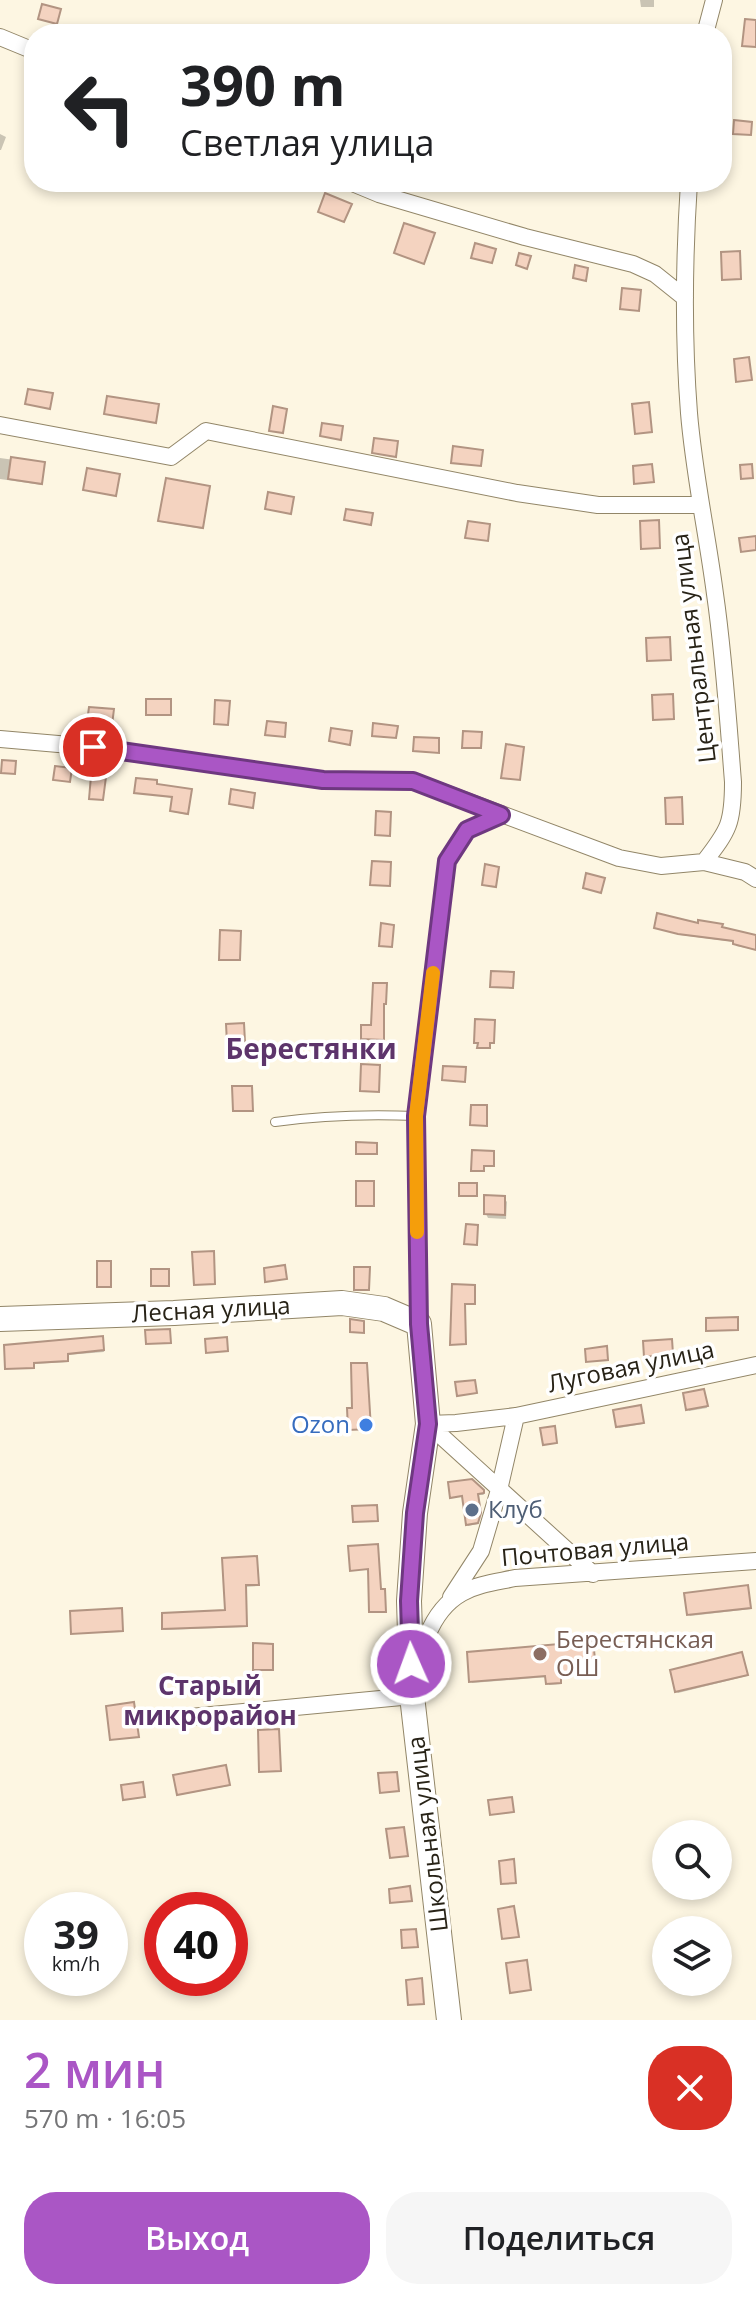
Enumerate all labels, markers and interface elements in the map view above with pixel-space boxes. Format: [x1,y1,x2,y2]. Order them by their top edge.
text: 390 m [180,46,346,122]
icon: left [48,56,152,160]
text: Светлая улица [180,118,434,167]
street label: Центральная улица [662,532,723,765]
pin [59,713,127,781]
icon: arrive [71,725,115,769]
district label: Берестянки [225,1029,397,1067]
street label: Лесная улица [131,1288,291,1329]
street label: Луговая улица [544,1332,717,1399]
place label: Ozon [291,1407,350,1440]
marker: Ozon [357,1416,375,1434]
place label: Клуб [488,1492,543,1525]
marker: Клуб [463,1501,481,1519]
street label: Почтовая улица [500,1524,690,1573]
position arrow [369,1622,453,1706]
place label: Берестянская ОШ [556,1622,714,1683]
marker: Берестянская ОШ [531,1645,549,1663]
district label: Старый микрорайон [123,1667,297,1733]
street label: Школьная улица [398,1734,455,1934]
map controls [652,1820,732,1996]
button: search [652,1820,732,1900]
speed limit sign: 40 [144,1892,248,1996]
text: 39 [53,1906,99,1961]
button: layers [652,1916,732,1996]
text: km/h [52,1950,100,1977]
text: 2 мин [24,2037,165,2102]
button: close [648,2046,732,2130]
text: 570 m · 16:05 [24,2100,186,2136]
button: Выход [24,2192,370,2284]
button: Поделиться [386,2192,732,2284]

